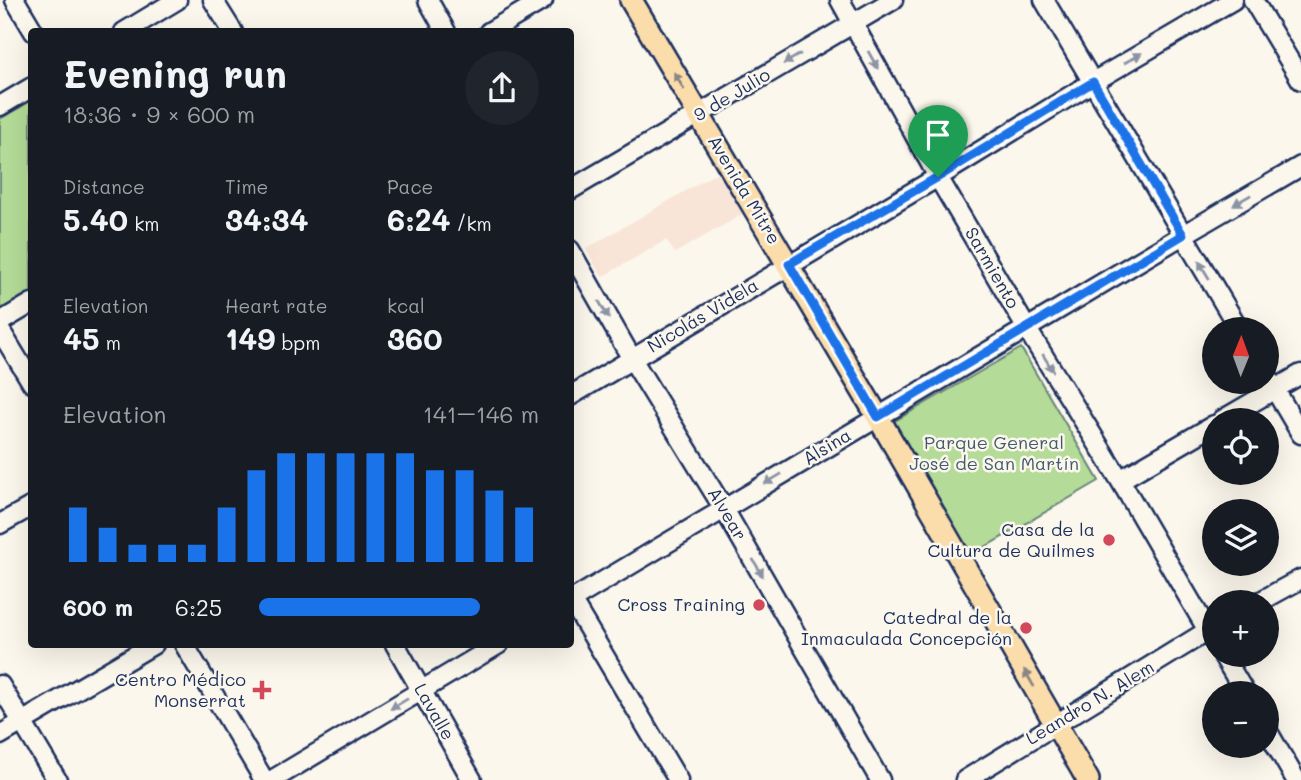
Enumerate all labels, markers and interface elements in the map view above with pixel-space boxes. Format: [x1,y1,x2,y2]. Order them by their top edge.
text: Evening run [63,48,287,98]
one-way arrow [867,50,879,69]
button: share [465,51,539,125]
one-way arrow [1124,52,1143,64]
one-way arrow [783,53,802,66]
street label: 9 de Julio [689,62,774,126]
one-way arrow [672,71,685,90]
text: 18:36 · 9 × 600 m [63,99,255,129]
pin [908,105,968,177]
icon: arrive [919,116,957,154]
street label: Avenida Mitre [703,131,787,248]
text: Distance [63,174,145,199]
text: Time [225,174,268,199]
text: Pace [387,174,433,199]
one-way arrow [1232,194,1252,206]
text: 5.40 [63,199,128,239]
text: 34:34 [225,199,309,239]
text: 6:24 [387,199,450,239]
text: km [128,211,159,236]
text: /km [450,211,492,236]
street label: Sarmiento [960,223,1026,313]
one-way arrow [1198,261,1210,280]
street label: Nicolás Videla [642,272,763,358]
text: Elevation [63,293,148,318]
text: Heart rate [225,293,328,318]
text: kcal [387,293,425,318]
one-way arrow [598,300,610,319]
north arrow [1202,317,1279,394]
map controls [1202,317,1279,758]
text: 45 [63,318,100,358]
text: 149 [225,318,275,358]
text: 360 [387,318,442,358]
text: m [100,330,121,355]
text: bpm [275,330,320,355]
one-way arrow [1041,353,1054,372]
text: Elevation [63,399,166,429]
text: 141–146 m [423,399,539,429]
button: locate [1202,408,1279,485]
street label: Alsina [798,422,855,470]
park label: Parque General José de San Martín [909,430,1079,475]
one-way arrow [763,473,783,485]
street label: Alvear [703,482,753,544]
button: layers [1202,499,1279,576]
place label: Casa de la Cultura de Quilmes [928,517,1095,562]
marker: Casa de la Cultura de Quilmes [1101,532,1117,548]
one-way arrow [752,558,764,578]
button: + [1202,590,1279,667]
text: 600 m [63,592,133,622]
text: 6:25 [175,592,222,622]
place label: Cross Training [618,592,745,616]
marker: Cross Training [751,597,767,613]
place label: Catedral de la Inmaculada Concepción [801,605,1012,650]
marker: Catedral de la Inmaculada Concepción [1018,620,1034,636]
street label: Leandro N. Alem [1021,654,1158,750]
place label: Centro Médico Monserrat [115,667,246,712]
one-way arrow [1023,669,1035,688]
street label: Lavalle [409,679,461,744]
marker: Centro Médico Monserrat [252,680,272,700]
button: − [1202,681,1279,758]
one-way arrow [389,698,408,710]

